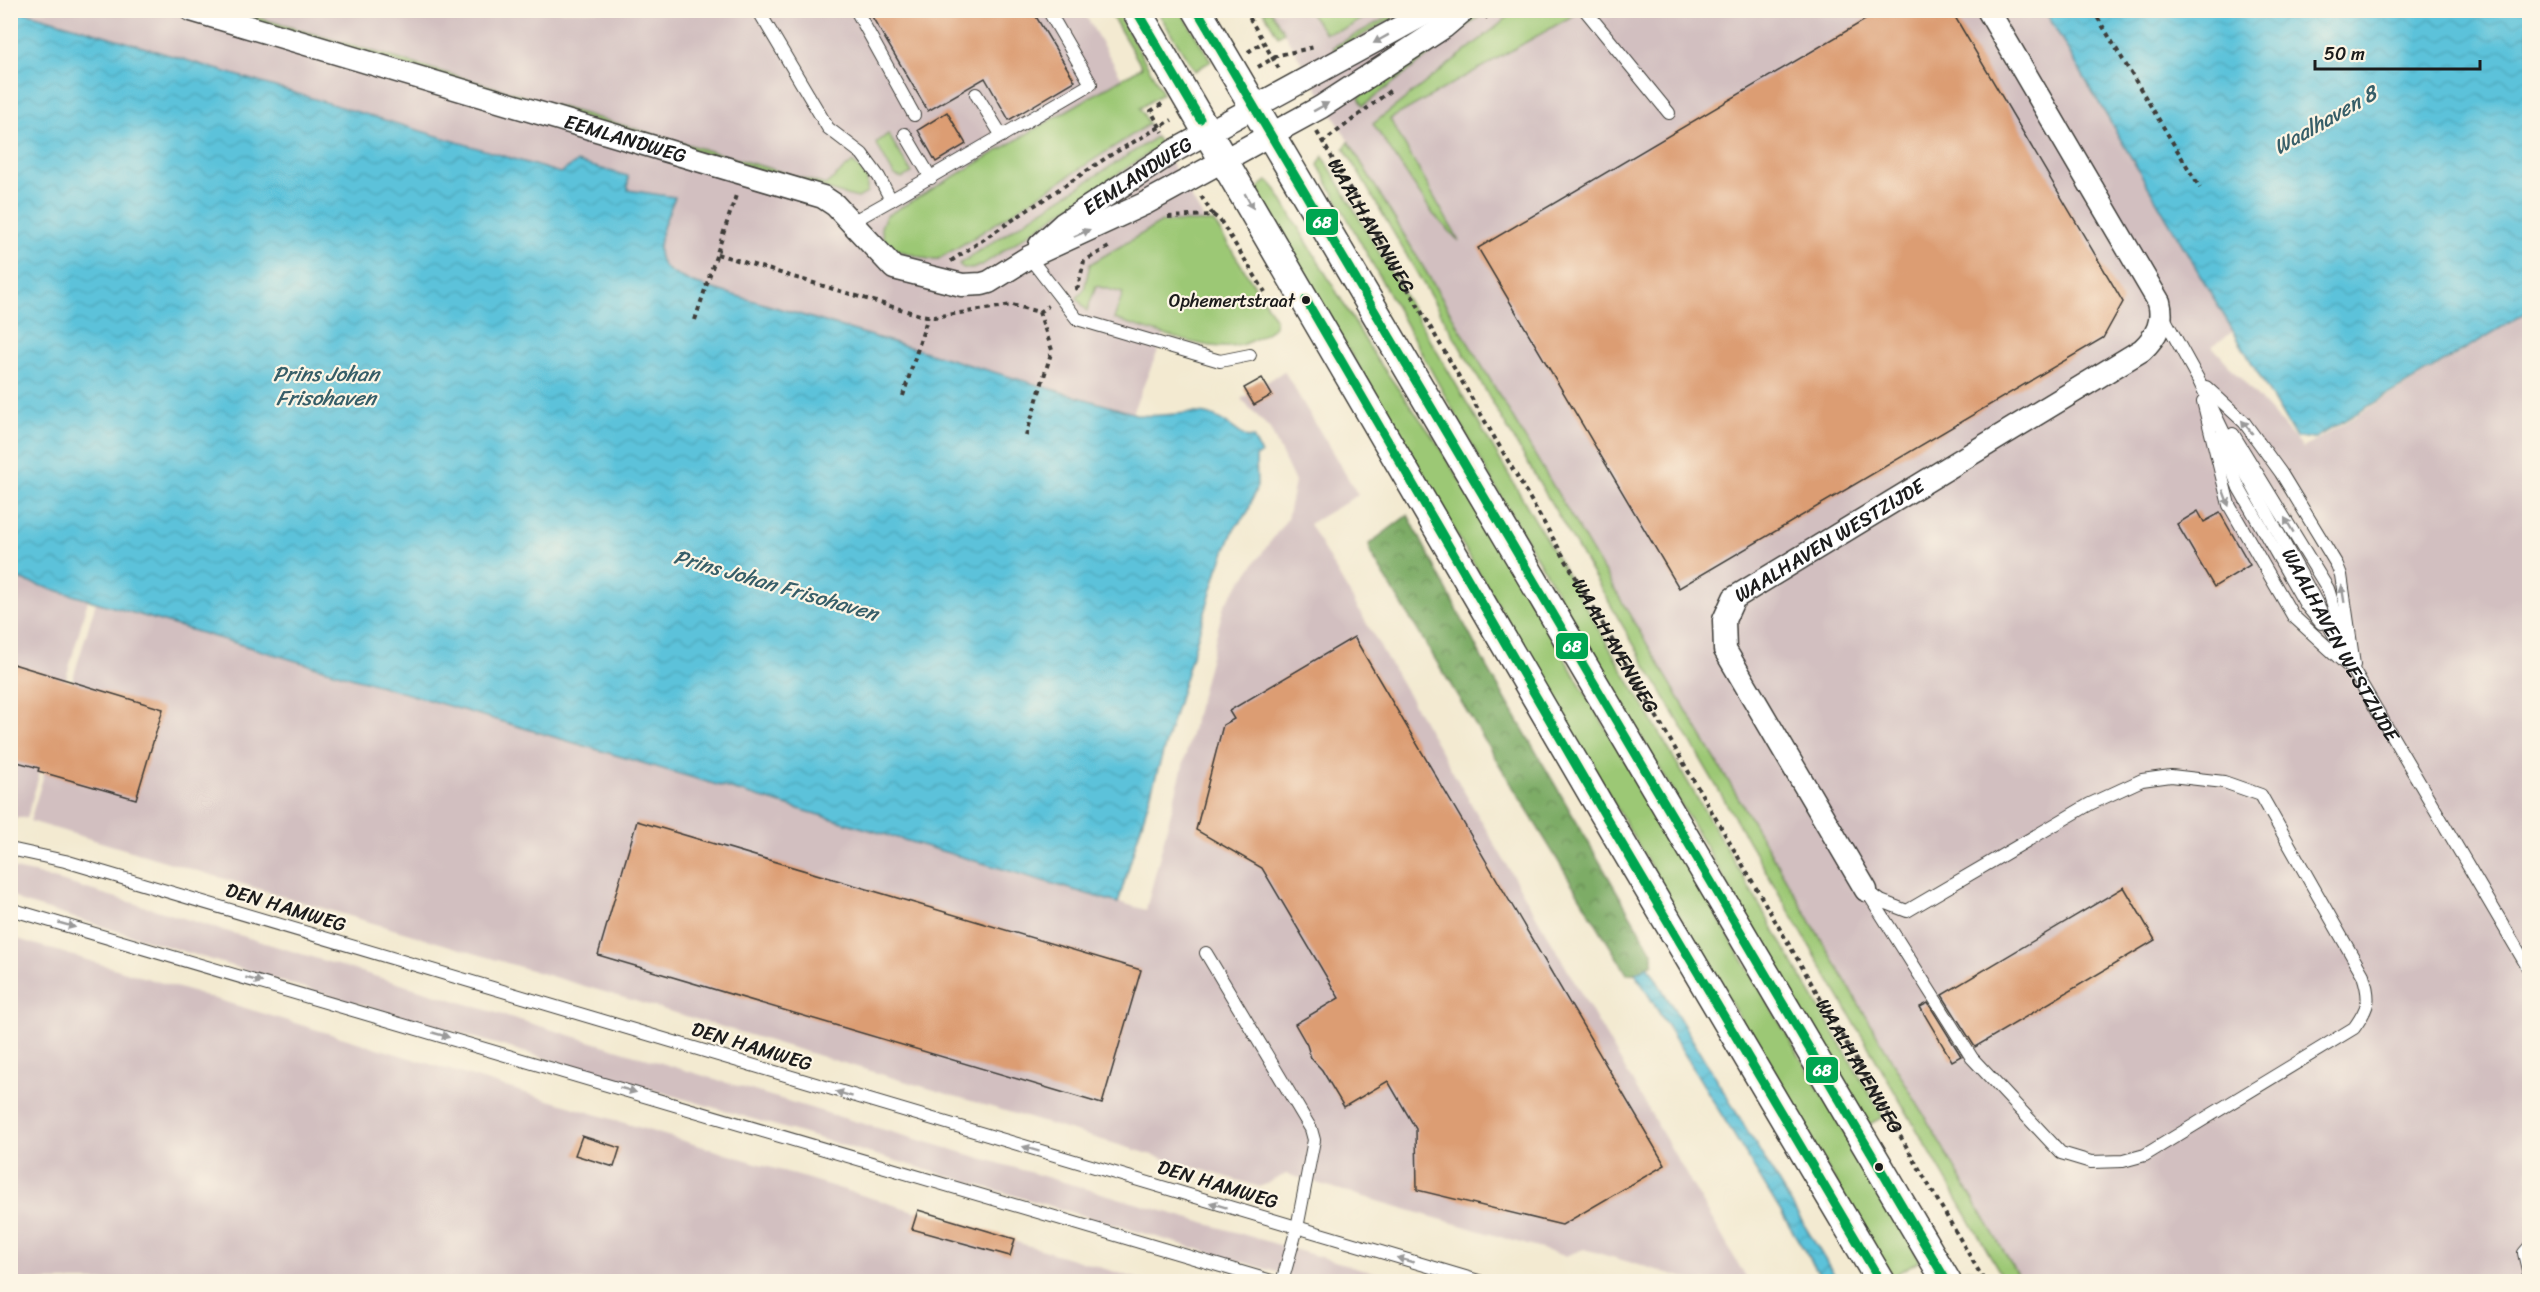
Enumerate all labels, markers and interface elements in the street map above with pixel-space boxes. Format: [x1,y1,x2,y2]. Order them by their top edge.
scale bar [2315,33,2480,71]
one-way arrow [1372,34,1389,44]
text: 50 m [2324,38,2365,70]
water label: Waalhaven 8 [2266,73,2387,165]
one-way arrow [1313,102,1330,112]
street label: EEMLANDWEG [560,104,691,174]
street label: EEMLANDWEG [1075,127,1199,225]
street label: WAALHAVENWEG [1318,151,1424,300]
one-way arrow [1243,193,1253,210]
line badge: 68 [1305,208,1339,236]
text: 68 [1312,208,1332,237]
one-way arrow [1074,229,1091,238]
place label: Ophemertstraat [1169,285,1296,317]
marker: Ophemertstraat [1300,294,1312,306]
water label: Prins Johan Frisohaven [273,355,382,417]
one-way arrow [2240,419,2253,435]
street label: WAALHAVEN WESTZIJDE [1727,468,1933,612]
one-way arrow [2222,489,2232,507]
one-way arrow [2283,517,2294,533]
water label: Prins Johan Frisohaven [669,538,885,633]
street label: WAALHAVEN WESTZIJDE [2272,542,2410,750]
street label: WAALHAVENWEG [1562,572,1668,721]
one-way arrow [2339,585,2348,604]
line badge: 68 [1555,632,1589,660]
text: 68 [1562,632,1582,661]
street label: DEN HAMWEG [221,872,351,942]
one-way arrow [58,921,76,930]
one-way arrow [245,976,263,985]
street label: WAALHAVENWEG [1806,992,1913,1141]
street label: DEN HAMWEG [687,1011,817,1081]
one-way arrow [432,1031,450,1040]
line badge: 68 [1805,1056,1839,1084]
text: 68 [1812,1056,1832,1085]
one-way arrow [619,1086,637,1095]
one-way arrow [835,1089,853,1098]
one-way arrow [1022,1144,1040,1153]
street label: DEN HAMWEG [1153,1149,1283,1219]
unlabelled marker [1873,1161,1885,1173]
one-way arrow [1209,1200,1227,1209]
one-way arrow [1396,1254,1414,1264]

